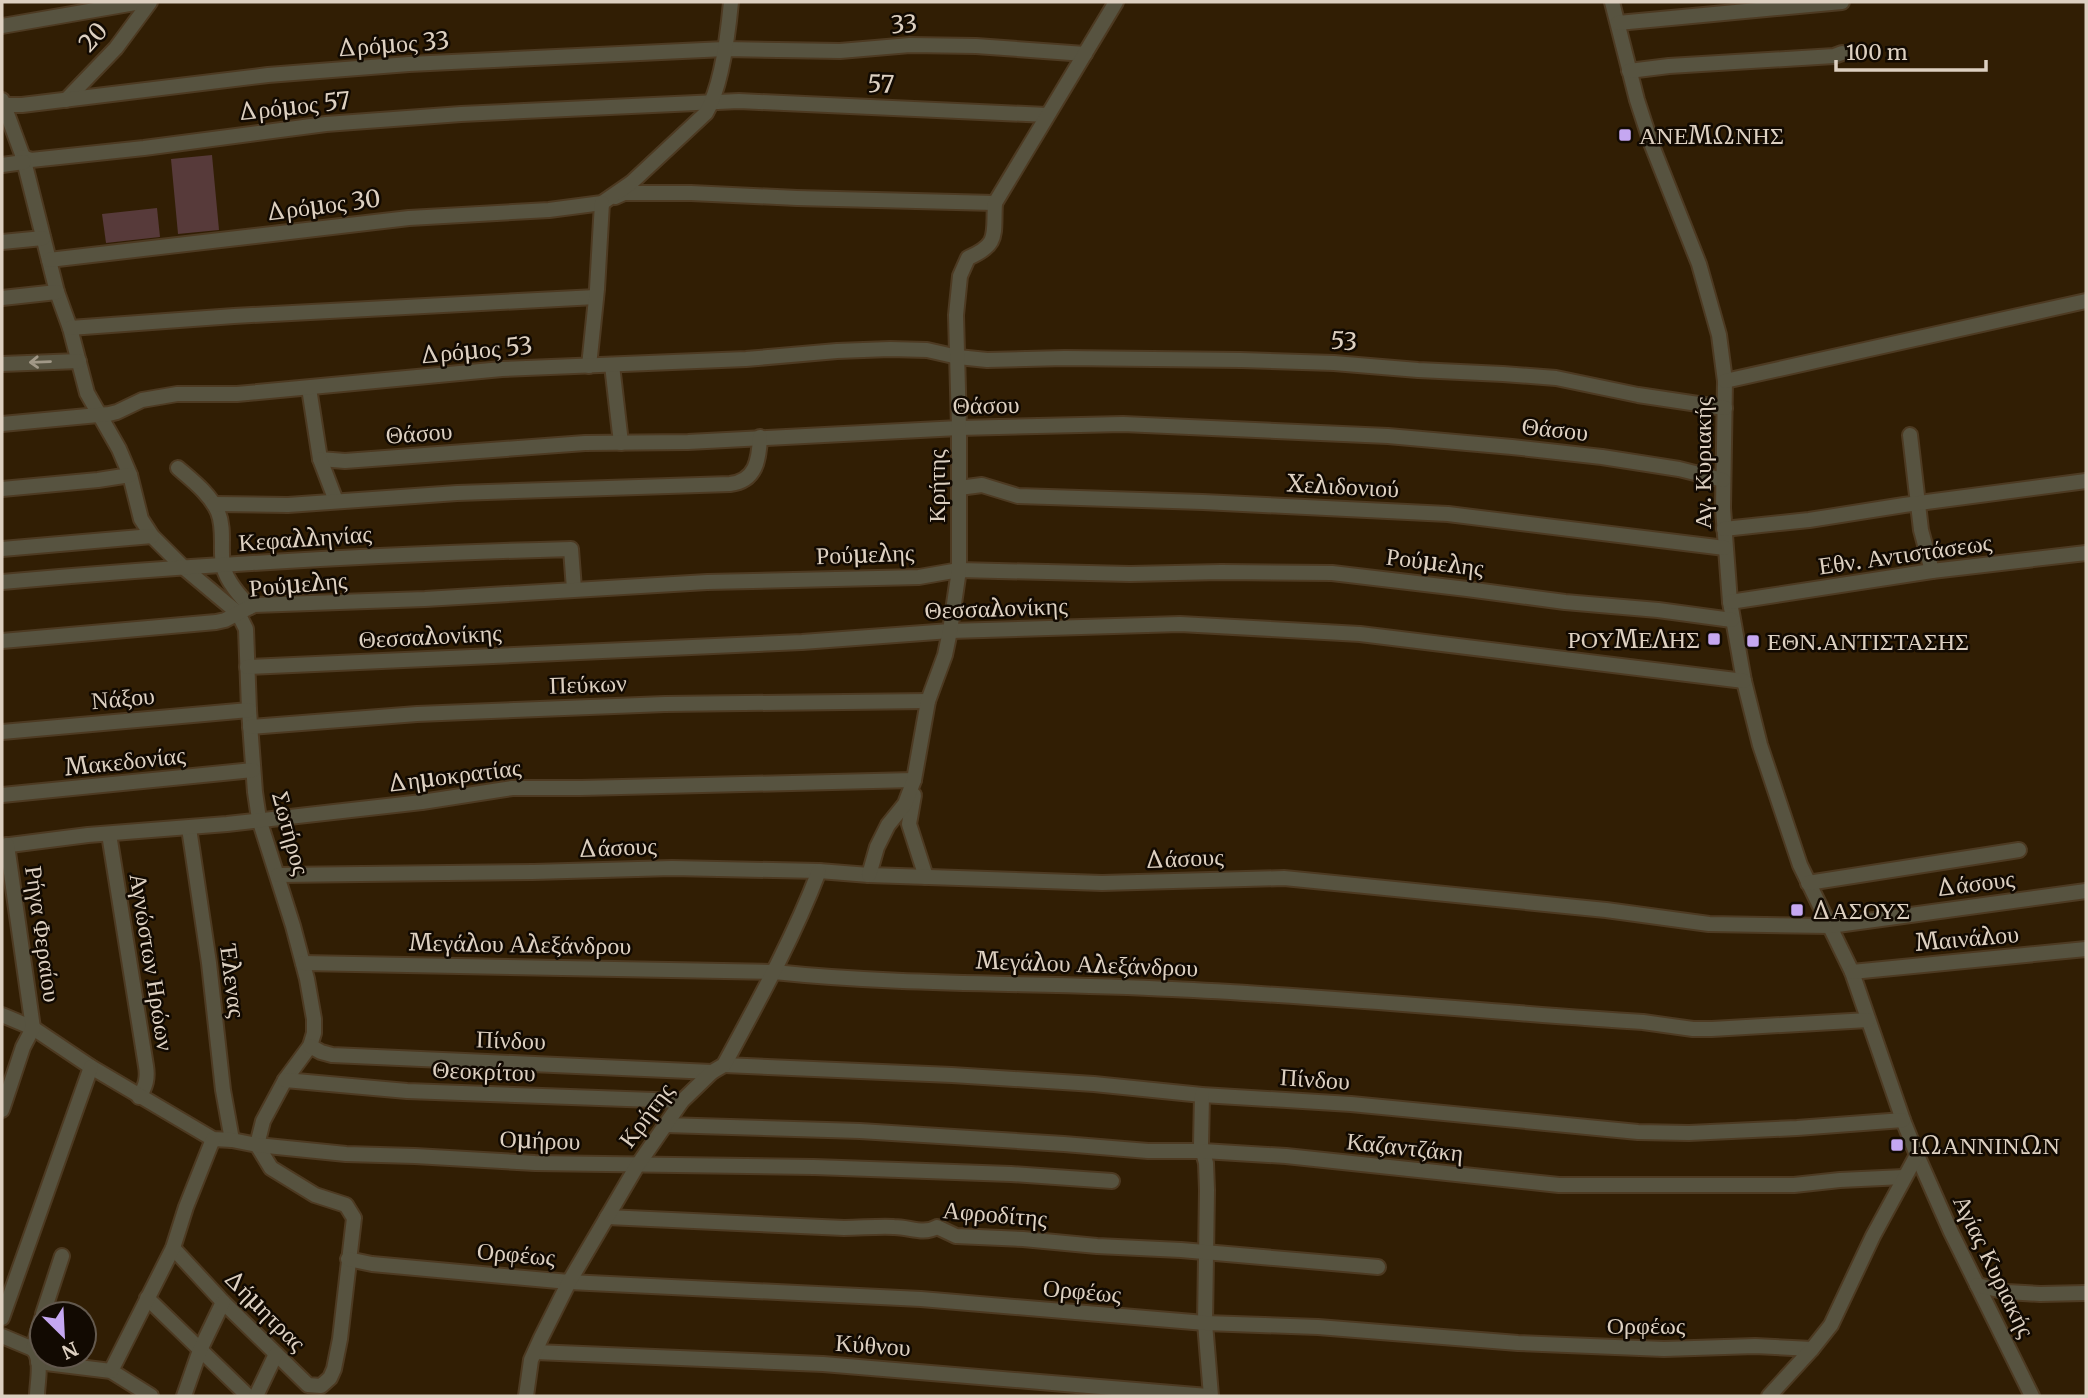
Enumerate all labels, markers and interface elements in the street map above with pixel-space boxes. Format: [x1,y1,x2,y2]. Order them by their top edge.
street label: 33 [890,8,918,40]
street label: 20 [72,16,114,58]
street label: Δρόμος 33 [336,25,450,63]
scale bar [1836,28,1986,72]
text: 100 m [1846,39,1908,66]
street label: 57 [867,68,895,100]
street label: Δρόμος 57 [236,85,352,127]
place label: ΑΝΕΜΩΝΗΣ [1639,120,1784,151]
marker: ΑΝΕΜΩΝΗΣ [1617,127,1633,143]
street label: Δρόμος 30 [264,183,382,227]
street label: 53 [1330,325,1358,357]
street label: Δρόμος 53 [418,330,534,370]
one-way arrow [29,356,52,369]
street label: Θάσου [952,389,1020,421]
street label: Αγ. Κυριακής [1687,396,1718,529]
street label: Θάσου [1520,410,1590,448]
street label: Θάσου [385,415,453,451]
street label: Κρήτης [921,449,952,523]
street label: Χελιδονιού [1286,468,1400,504]
street label: Κεφαλληνίας [237,518,373,558]
street label: Εθν. Αντιστάσεως [1816,526,1994,582]
street label: Ρούμελης [815,537,915,571]
street label: Ρούμελης [1384,541,1486,583]
street label: Ρούμελης [248,564,349,604]
street label: Θεσσαλονίκης [924,590,1069,626]
street label: Θεσσαλονίκης [358,617,503,655]
place label: ΡΟΥΜΕΛΗΣ [1568,624,1700,655]
place label: ΕΘΝ.ΑΝΤΙΣΤΑΣΗΣ [1767,626,1969,657]
marker: ΡΟΥΜΕΛΗΣ [1706,631,1722,647]
marker: ΕΘΝ.ΑΝΤΙΣΤΑΣΗΣ [1745,633,1761,649]
street label: Πεύκων [549,667,628,701]
street label: Νάξου [90,680,156,716]
street label: Μακεδονίας [63,739,187,783]
street label: Δημοκρατίας [385,751,523,799]
street label: Σωτήρος [265,788,317,879]
street label: Δάσους [577,830,658,864]
street label: Δάσους [1144,841,1225,875]
street label: Δάσους [1934,863,2017,903]
street label: Ρήγα Φεραίου [18,864,68,1004]
street label: Αγνώστων Ηρώων [123,871,181,1053]
place label: ΔΑΣΟΥΣ [1811,895,1910,926]
marker: ΔΑΣΟΥΣ [1789,902,1805,918]
street label: Μαινάλου [1914,918,2020,958]
street label: Μεγάλου Αλεξάνδρου [409,927,631,961]
street label: Έλενας [213,942,253,1020]
street label: Μεγάλου Αλεξάνδρου [975,945,1199,983]
street label: Πίνδου [476,1023,546,1057]
street label: Θεοκρίτου [432,1054,536,1088]
street label: Πίνδου [1279,1061,1351,1097]
street label: Κρήτης [611,1076,681,1154]
street label: Ομήρου [499,1123,581,1157]
street label: Καζαντζάκη [1345,1125,1465,1169]
place label: ΙΩΑΝΝΙΝΩΝ [1911,1130,2060,1161]
marker: ΙΩΑΝΝΙΝΩΝ [1889,1137,1905,1153]
street label: Αγίας Κυριακής [1946,1190,2042,1343]
street label: Αφροδίτης [942,1194,1049,1234]
street label: Ορφέως [476,1235,557,1273]
street label: Δήμητρας [217,1262,313,1358]
street label: Ορφέως [1042,1272,1123,1310]
north arrow [28,1300,98,1370]
street label: Ορφέως [1607,1310,1686,1341]
street label: Κύθνου [834,1327,912,1363]
text: N [58,1337,82,1365]

